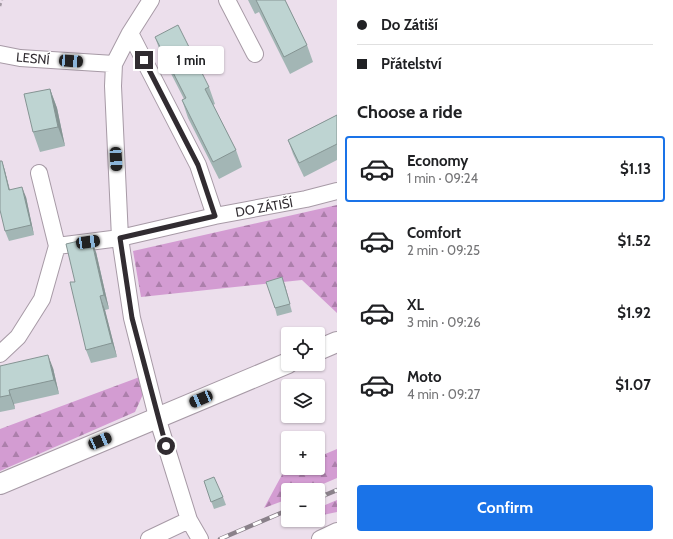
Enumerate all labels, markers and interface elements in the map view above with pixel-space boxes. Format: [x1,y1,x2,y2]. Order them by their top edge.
text: Do Zátiší [381,16,438,34]
callout: 1 min [158,46,224,74]
street label: LESNÍ [15,48,51,67]
route end [135,51,153,69]
text: 1 min [176,52,206,68]
car [59,54,83,68]
text: Přátelství [381,55,442,73]
text: Choose a ride [357,101,462,123]
car [109,147,123,171]
icon: car [359,151,395,187]
text: Economy [407,152,468,170]
text: $1.13 [620,160,651,178]
text: 1 min · 09:24 [407,170,478,186]
street label: DO ZÁTIŠÍ [234,193,294,220]
icon: car [359,223,395,259]
text: Comfort [407,224,461,242]
text: $1.52 [617,232,651,250]
car [75,234,101,250]
text: 2 min · 09:25 [407,242,480,258]
icon: car [359,295,395,331]
text: XL [407,296,424,314]
text: $1.92 [617,304,651,322]
text: 3 min · 09:26 [407,314,481,330]
map controls [281,327,325,527]
button: locate [281,327,325,371]
icon: car [359,367,395,403]
text: Moto [407,368,441,386]
text: $1.07 [615,376,651,394]
button: layers [281,379,325,423]
text: 4 min · 09:27 [407,386,480,402]
car [188,389,214,409]
car [87,431,113,451]
button: + [281,431,325,475]
route start [157,437,175,455]
button: − [281,483,325,527]
button: Confirm [357,485,653,531]

